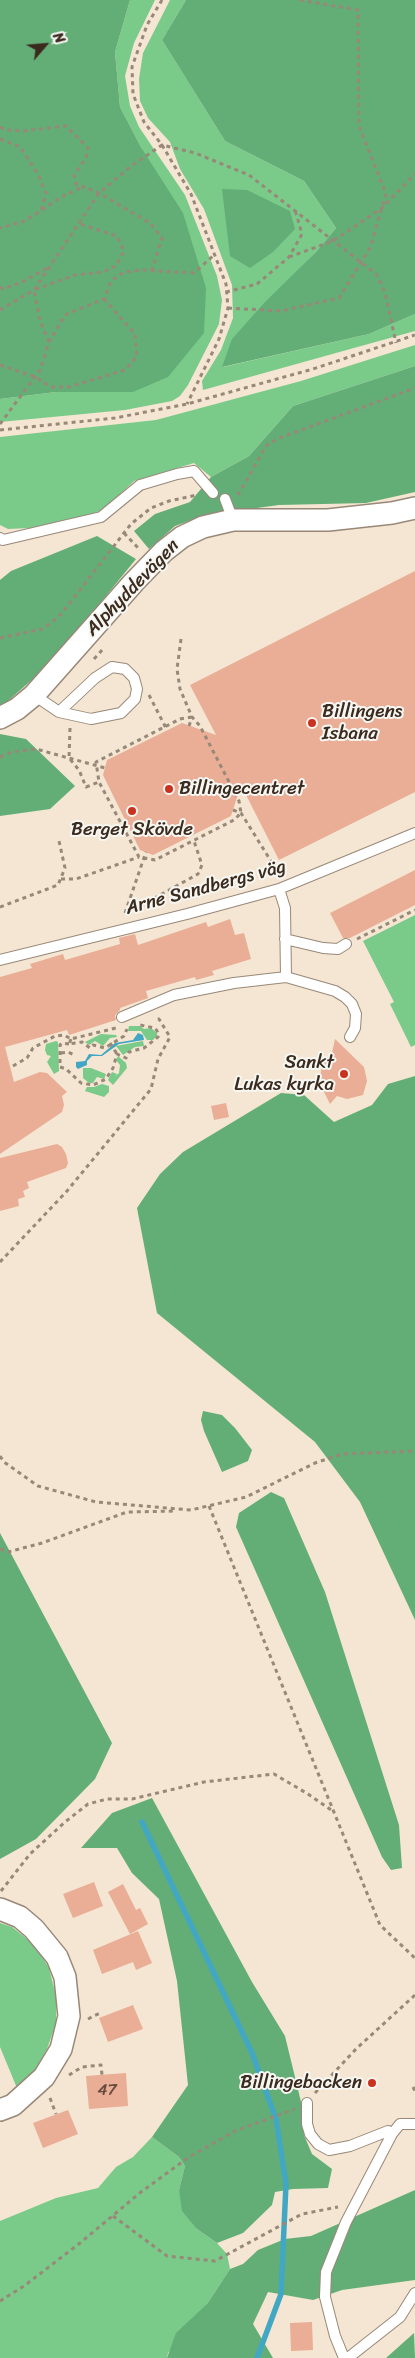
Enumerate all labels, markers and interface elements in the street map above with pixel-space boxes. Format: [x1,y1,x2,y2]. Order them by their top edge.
north arrow [20,20,70,70]
text: N [45,28,72,48]
street label: Alphyddevägen [81,535,185,641]
place label: Billingens Isbana [322,701,402,745]
marker: Billingens Isbana [306,717,318,729]
place label: Billingecentret [179,778,304,800]
marker: Billingecentret [163,783,175,795]
marker: Berget Skövde [126,805,138,817]
place label: Berget Skövde [71,819,193,841]
street label: Arne Sandbergs väg [123,856,289,920]
place label: Sankt Lukas kyrka [234,1052,334,1096]
marker: Sankt Lukas kyrka [338,1068,350,1080]
place label: Billingebacken [240,2072,362,2094]
marker: Billingebacken [366,2077,378,2089]
house number: 47 [97,2081,117,2101]

